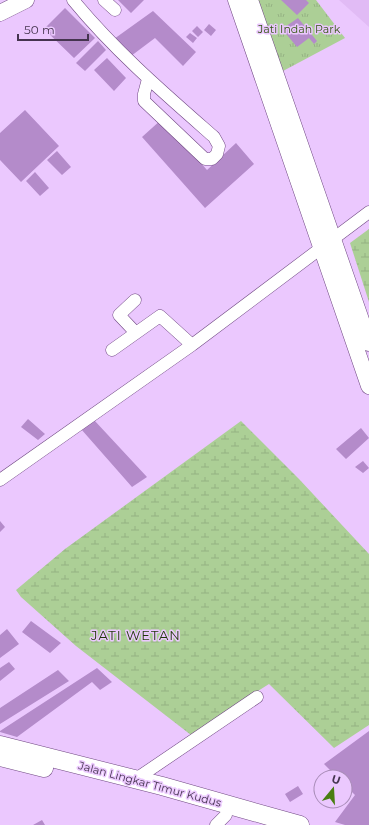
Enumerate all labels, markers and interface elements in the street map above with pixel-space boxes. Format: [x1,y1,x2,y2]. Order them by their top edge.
scale bar [18,16,88,42]
text: 50 m [24,22,55,37]
park label: Jati Indah Park [257,22,341,36]
district label: JATI WETAN [90,627,181,643]
street label: Jalan Lingkar Timur Kudus [76,758,224,810]
north arrow [313,769,353,809]
text: U [330,771,342,787]

